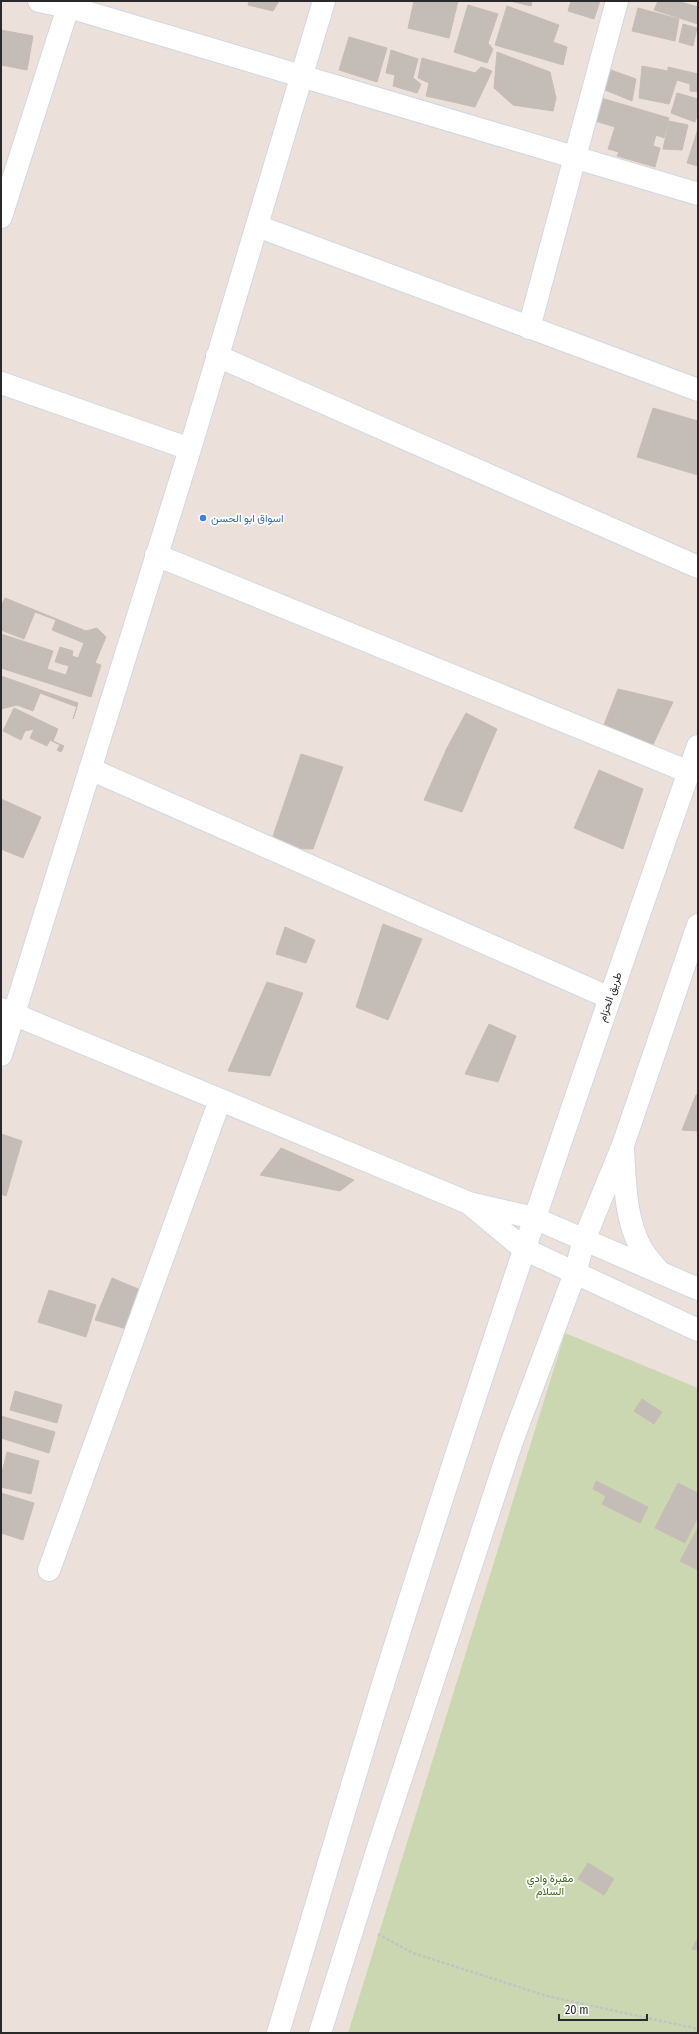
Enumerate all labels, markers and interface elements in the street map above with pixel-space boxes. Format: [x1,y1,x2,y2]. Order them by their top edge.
place label: اسواق ابو الحسن [211,512,284,525]
marker: اسواق ابو الحسن [198,513,208,523]
street label: طريق الحزام [595,970,626,1024]
park label: مقبرة وادي السلام [527,1872,573,1899]
scale bar [559,1996,647,2022]
text: 20 m [565,2003,589,2017]

